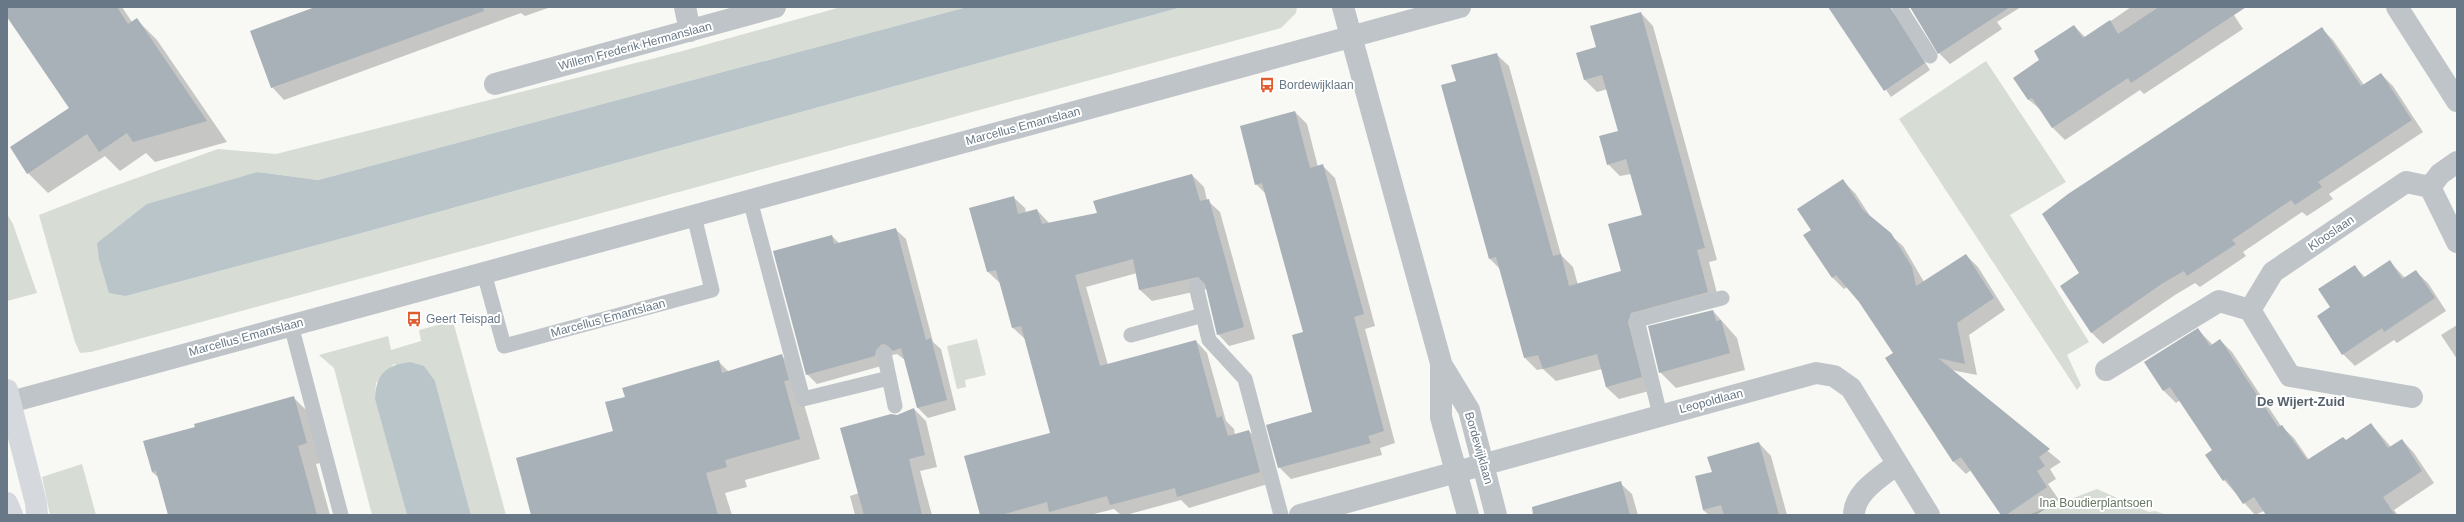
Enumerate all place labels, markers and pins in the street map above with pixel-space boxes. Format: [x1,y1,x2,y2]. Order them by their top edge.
bus stop icon: Bordewijklaan [1258,76,1276,94]
place label: Bordewijklaan [1279,78,1354,92]
bus stop icon: Geert Teispad [405,310,423,328]
place label: Geert Teispad [426,312,501,326]

